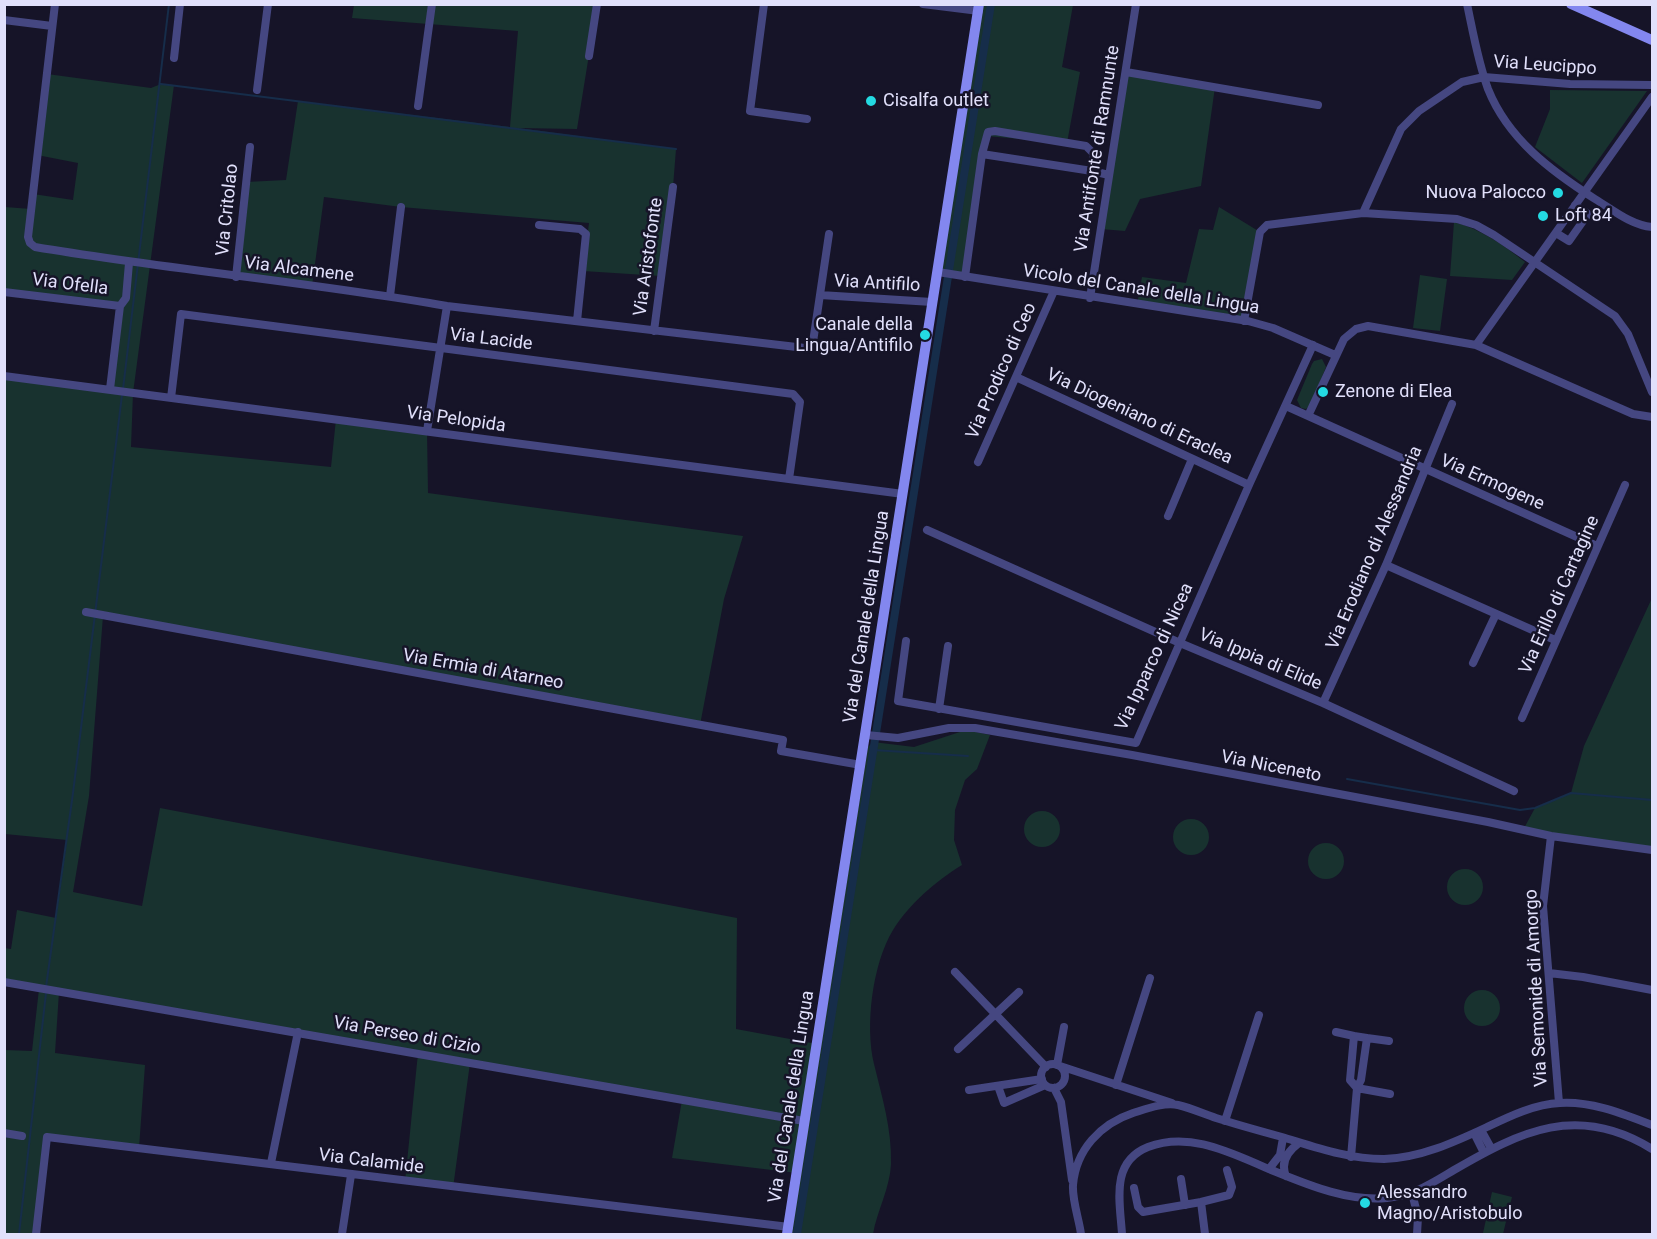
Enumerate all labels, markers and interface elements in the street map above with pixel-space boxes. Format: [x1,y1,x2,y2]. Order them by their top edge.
street label: Via Antifonte di Ramnunte [1071,44,1125,254]
street label: Via Leucippo [1493,52,1597,80]
place label: Cisalfa outlet [883,90,989,112]
marker: Cisalfa outlet [864,94,878,108]
street label: Via Critolao [212,163,244,257]
place label: Nuova Palocco [1425,182,1546,204]
marker: Nuova Palocco [1551,186,1565,200]
street label: Via Aristofonte [630,196,668,318]
place label: Loft 84 [1555,205,1612,227]
marker: Loft 84 [1536,209,1550,223]
street label: Via Alcamene [243,253,355,287]
street label: Vicolo del Canale della Lingua [1021,261,1261,319]
street label: Via Ofella [31,270,109,300]
street label: Via Antifilo [833,271,921,297]
street label: Via Prodico di Ceo [962,300,1042,442]
place label: Canale della Lingua/Antifilo [795,314,913,356]
street label: Via Lacide [448,324,534,356]
marker: Canale della Lingua/Antifilo [918,328,932,342]
street label: Via Diogeniano di Eraclea [1043,364,1235,470]
place label: Zenone di Elea [1335,381,1452,403]
marker: Zenone di Elea [1316,385,1330,399]
street label: Via Pelopida [405,402,507,438]
street label: Via Erodiano di Alessandria [1322,443,1428,653]
street label: Via Ermogene [1437,450,1547,516]
street label: Via del Canale della Lingua [840,509,894,725]
street label: Via Erillo di Cartagine [1515,513,1605,677]
street label: Via Ipparco di Nicea [1111,580,1199,734]
street label: Via Ippia di Elide [1195,624,1325,696]
street label: Via Ermia di Atarneo [401,645,565,695]
street label: Via Niceneto [1219,747,1323,787]
street label: Via Semonide di Amorgo [1521,889,1553,1087]
street label: Via del Canale della Lingua [765,989,819,1205]
street label: Via Perseo di Cizio [332,1012,482,1060]
street label: Via Calamide [317,1145,425,1179]
place label: Alessandro Magno/Aristobulo [1377,1182,1522,1224]
marker: Alessandro Magno/Aristobulo [1358,1196,1372,1210]

